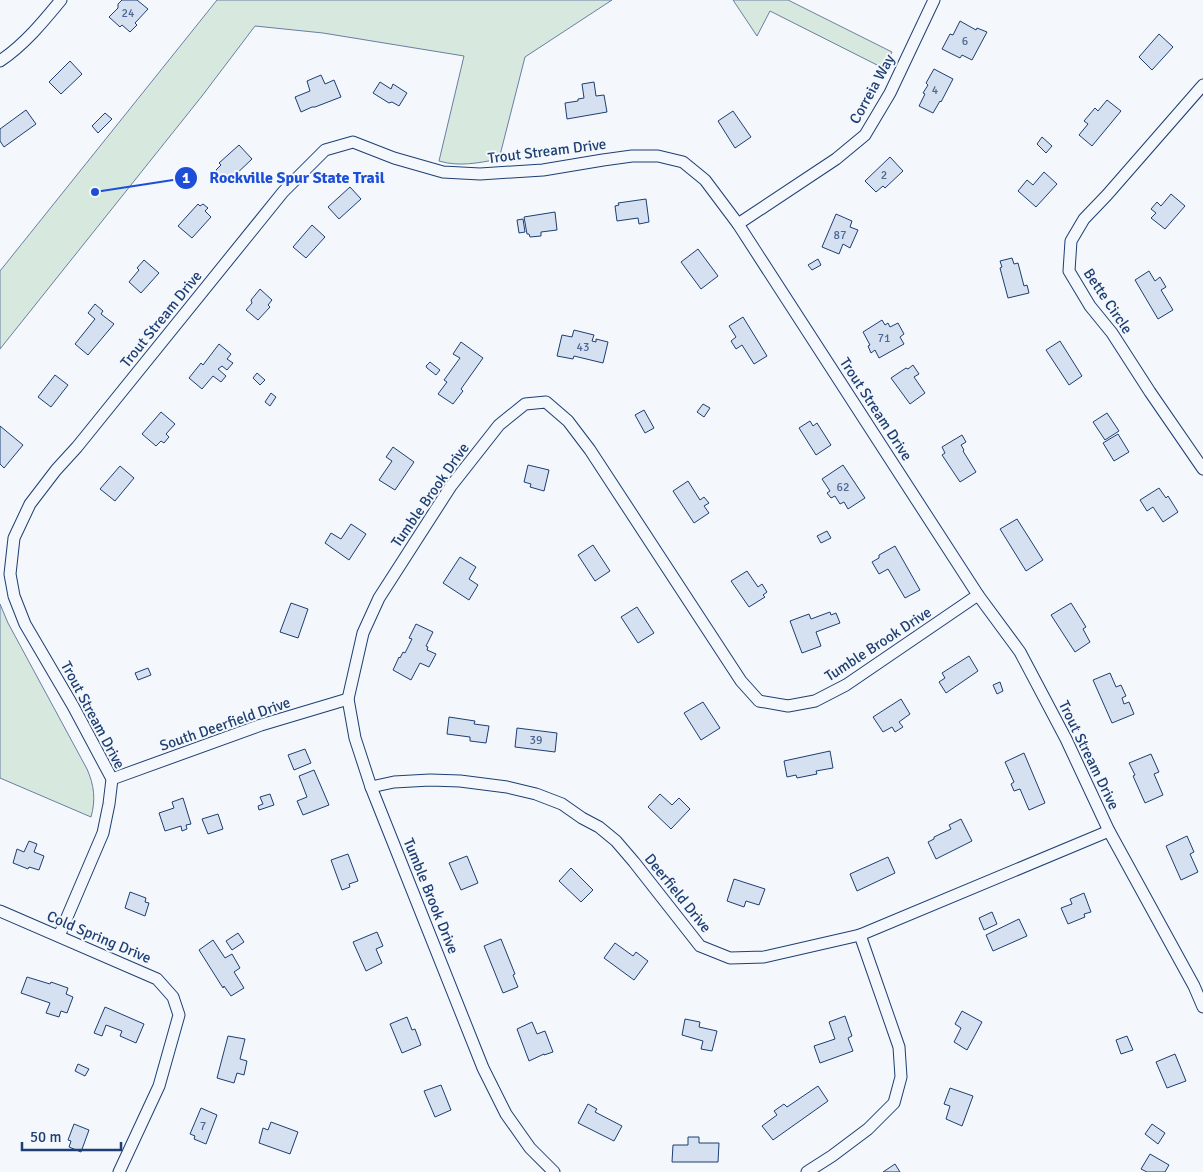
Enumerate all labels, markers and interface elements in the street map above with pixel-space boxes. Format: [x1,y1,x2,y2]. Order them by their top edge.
house number: 24 [122,6,135,21]
house number: 6 [962,34,968,49]
street label: Correia Way [846,51,898,127]
house number: 4 [932,83,939,98]
street label: Trout Stream Drive [487,135,607,167]
callout: Rockville Spur State Trail [174,162,394,193]
text: Rockville Spur State Trail [209,168,385,188]
house number: 2 [881,168,887,183]
text: 1 [182,169,190,187]
house number: 87 [834,228,846,243]
street label: Bette Circle [1080,265,1136,337]
street label: Trout Stream Drive [117,267,205,371]
house number: 71 [878,331,890,346]
house number: 43 [577,340,589,355]
street label: Trout Stream Drive [836,354,916,464]
street label: Tumble Brook Drive [387,439,473,551]
house number: 62 [837,480,849,495]
street label: Tumble Brook Drive [821,603,935,685]
street label: Trout Stream Drive [57,658,129,772]
street label: South Deerfield Drive [157,693,293,755]
street label: Trout Stream Drive [1055,697,1123,813]
house number: 39 [530,733,542,748]
street label: Tumble Brook Drive [400,835,462,957]
street label: Deerfield Drive [641,850,715,936]
street label: Cold Spring Drive [44,907,154,967]
house number: 7 [200,1119,206,1134]
scale bar [22,1120,121,1152]
text: 50 m [30,1128,61,1146]

